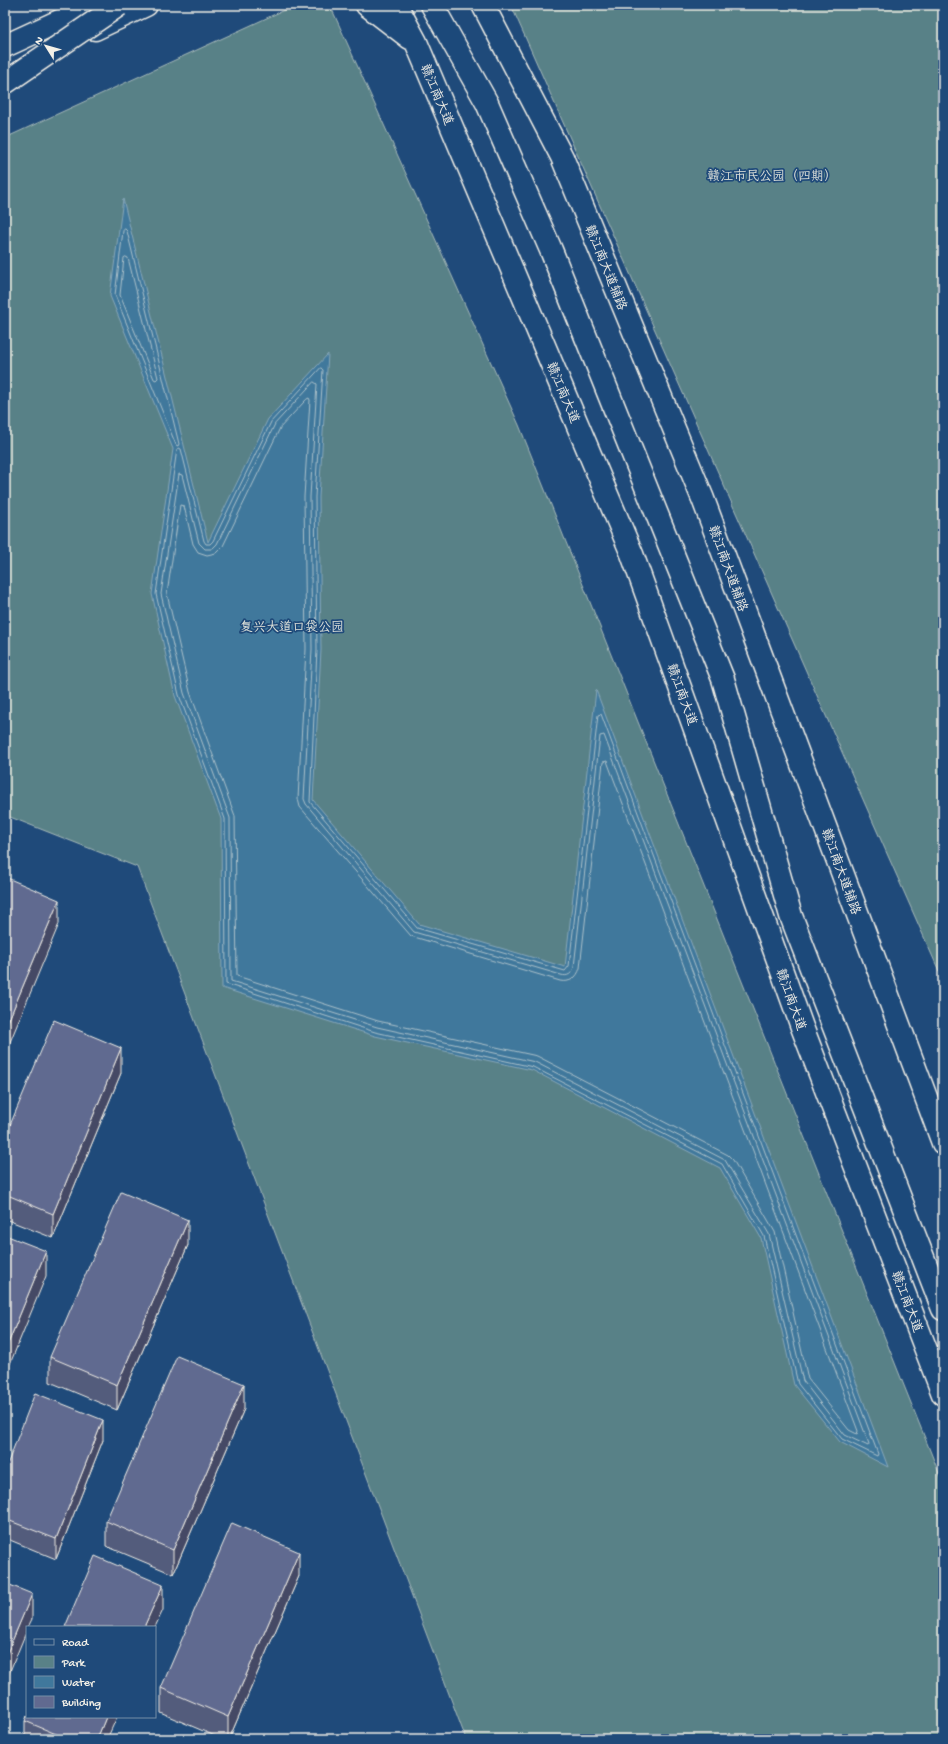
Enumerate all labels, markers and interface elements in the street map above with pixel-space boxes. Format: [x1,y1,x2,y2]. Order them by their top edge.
north arrow [26,26,66,66]
text: N [33,35,47,48]
street label: 赣江南大道 [416,62,456,128]
park label: 赣江市民公园（四期） [707,169,837,185]
street label: 赣江南大道辅路 [581,223,630,313]
street label: 赣江南大道 [542,360,582,426]
street label: 赣江南大道辅路 [704,523,750,614]
park label: 复兴大道口袋公园 [240,619,344,636]
street label: 赣江南大道 [662,661,700,728]
street label: 赣江南大道辅路 [817,826,863,917]
street label: 赣江南大道 [771,966,809,1033]
street label: 赣江南大道 [887,1269,925,1335]
legend [26,1626,156,1718]
text: Road [62,1637,89,1651]
text: Park [61,1657,87,1671]
text: Water [62,1677,96,1691]
text: Building [61,1697,101,1711]

